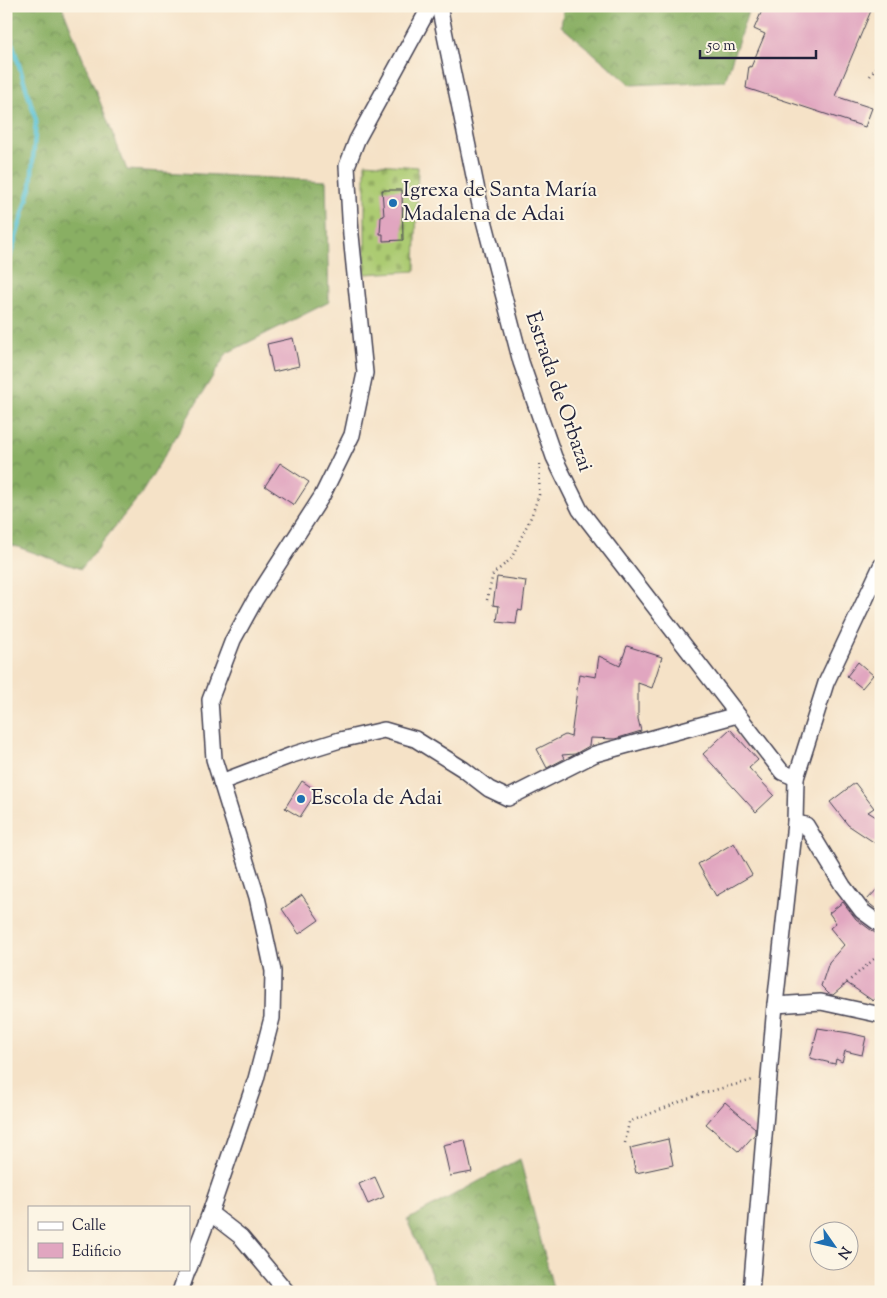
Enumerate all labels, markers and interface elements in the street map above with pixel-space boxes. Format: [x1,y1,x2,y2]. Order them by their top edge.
scale bar [700,28,816,60]
text: 50 m [706,36,736,57]
place label: Igrexa de Santa María Madalena de Adai [403,176,597,230]
marker: Igrexa de Santa María Madalena de Adai [387,197,399,209]
street label: Estrada de Orbazai [517,308,599,476]
place label: Escola de Adai [311,784,442,814]
marker: Escola de Adai [295,793,307,805]
legend [28,1206,190,1270]
text: Calle [72,1216,106,1237]
north arrow [810,1220,860,1270]
text: Edificio [72,1242,121,1263]
text: N [832,1242,855,1262]

